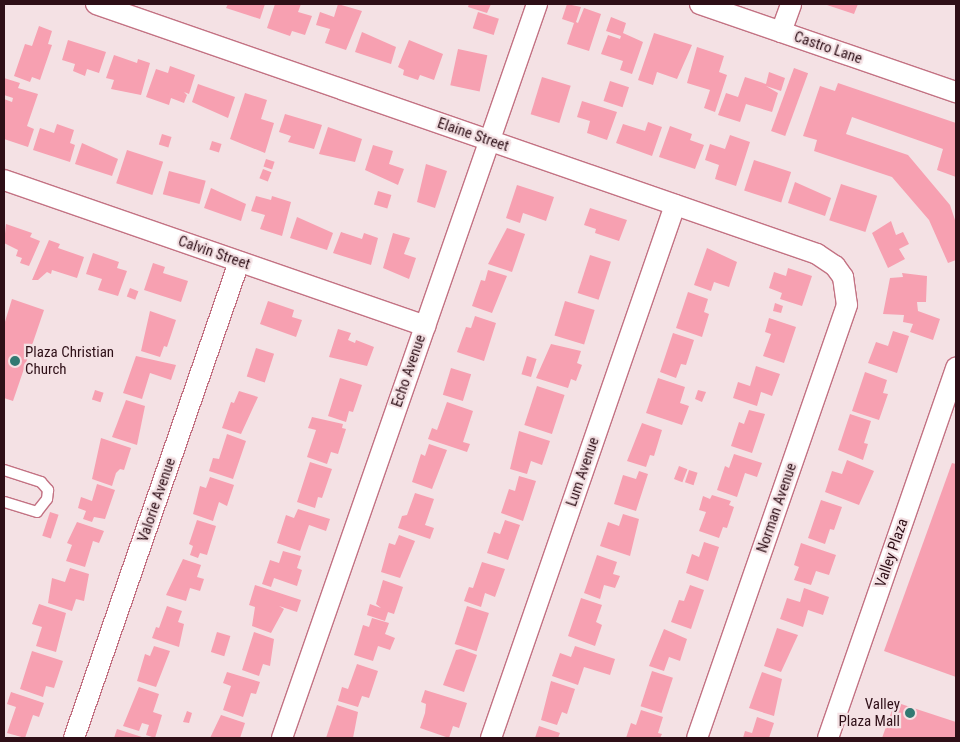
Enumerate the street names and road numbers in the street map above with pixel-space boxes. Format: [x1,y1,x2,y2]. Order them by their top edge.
street label: Castro Lane [792,28,864,68]
street label: Elaine Street [435,114,511,156]
street label: Calvin Street [176,232,252,274]
street label: Echo Avenue [388,332,430,410]
street label: Lum Avenue [563,435,603,509]
street label: Valorie Avenue [134,456,180,544]
street label: Norman Avenue [753,461,801,555]
street label: Valley Plaza [872,516,912,590]

